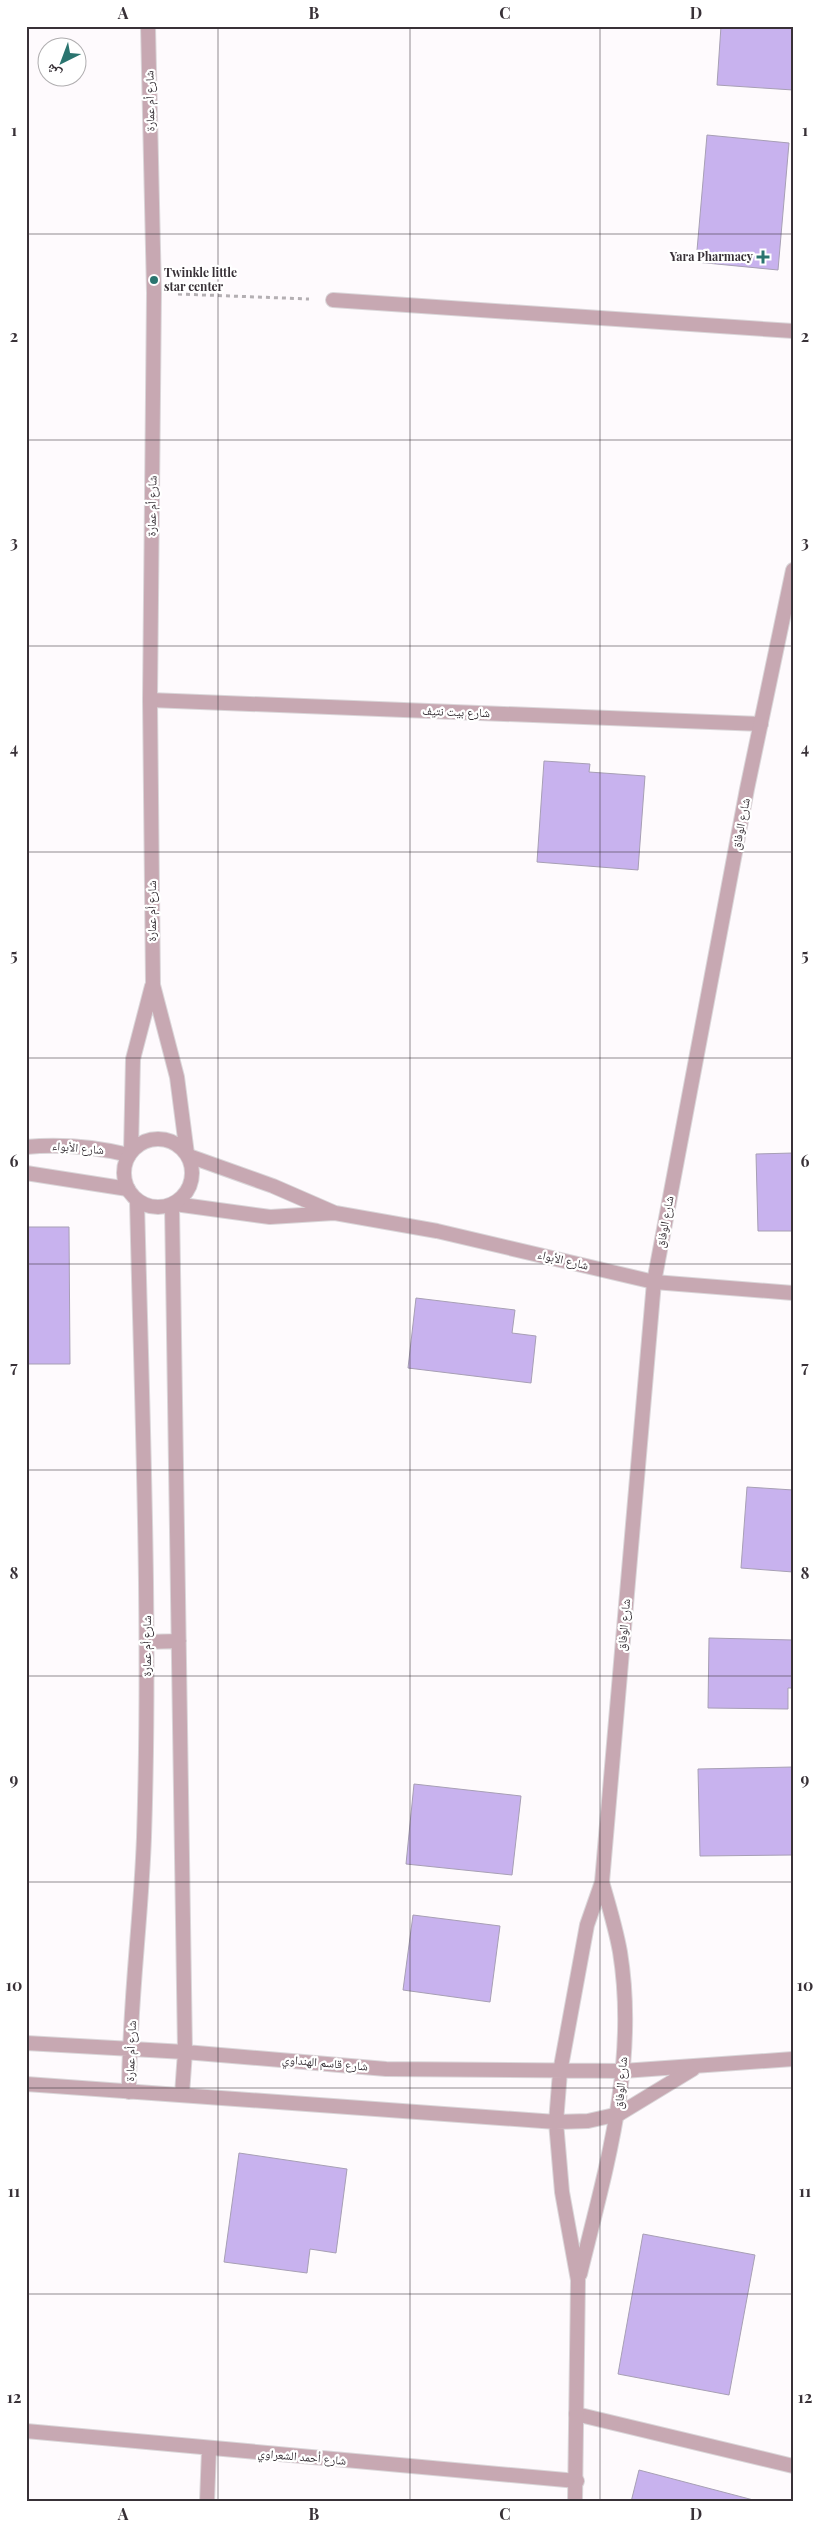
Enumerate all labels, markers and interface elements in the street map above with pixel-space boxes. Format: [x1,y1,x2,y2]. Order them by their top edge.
text: A [117,2,129,23]
text: B [309,2,320,23]
text: C [499,2,511,23]
text: D [690,2,702,23]
north arrow [38,38,88,88]
text: ش [41,60,65,84]
street label: شارع أم عمارة [140,70,159,132]
text: 1 [11,119,17,140]
text: 1 [802,119,808,140]
place label: Yara Pharmacy [669,248,754,264]
marker: Yara Pharmacy [757,251,769,263]
place label: Twinkle little star center [164,264,237,294]
marker: Twinkle little star center [148,274,160,286]
text: 2 [10,325,18,346]
text: 2 [801,325,809,346]
street label: شارع أم عمارة [142,475,161,537]
text: 3 [10,531,18,552]
text: 3 [801,531,809,552]
street label: شارع بيت نتيف [422,702,490,721]
text: 4 [10,737,18,758]
text: 4 [801,737,809,758]
street label: شارع الوفاق [727,796,754,851]
street label: شارع أم عمارة [143,880,160,942]
text: 5 [10,944,18,965]
text: 5 [801,944,809,965]
street label: شارع الأبواء [51,1137,105,1158]
text: 6 [10,1150,19,1171]
text: 6 [801,1150,810,1171]
street label: شارع الوفاق [652,1194,677,1249]
street label: شارع الأبواء [536,1245,590,1274]
text: 7 [10,1356,18,1377]
text: 7 [801,1356,809,1377]
text: 8 [10,1562,19,1583]
text: 8 [801,1562,810,1583]
street label: شارع الوفاق [613,1598,634,1652]
street label: شارع أم عمارة [138,1615,155,1677]
text: 9 [10,1768,19,1789]
text: 9 [801,1768,810,1789]
text: 10 [6,1974,22,1995]
text: 10 [797,1974,813,1995]
street label: شارع أم عمارة [121,2020,140,2082]
street label: شارع قاسم الهنداوي [281,2050,369,2077]
street label: شارع الوفاق [610,2056,631,2110]
text: 11 [8,2180,20,2201]
text: 11 [799,2180,811,2201]
text: 12 [7,2386,21,2407]
text: 12 [798,2386,812,2407]
street label: شارع أحمد الشعراوي [257,2444,347,2471]
text: A [117,2503,129,2524]
text: B [309,2503,320,2524]
text: C [499,2503,511,2524]
text: D [690,2503,702,2524]

